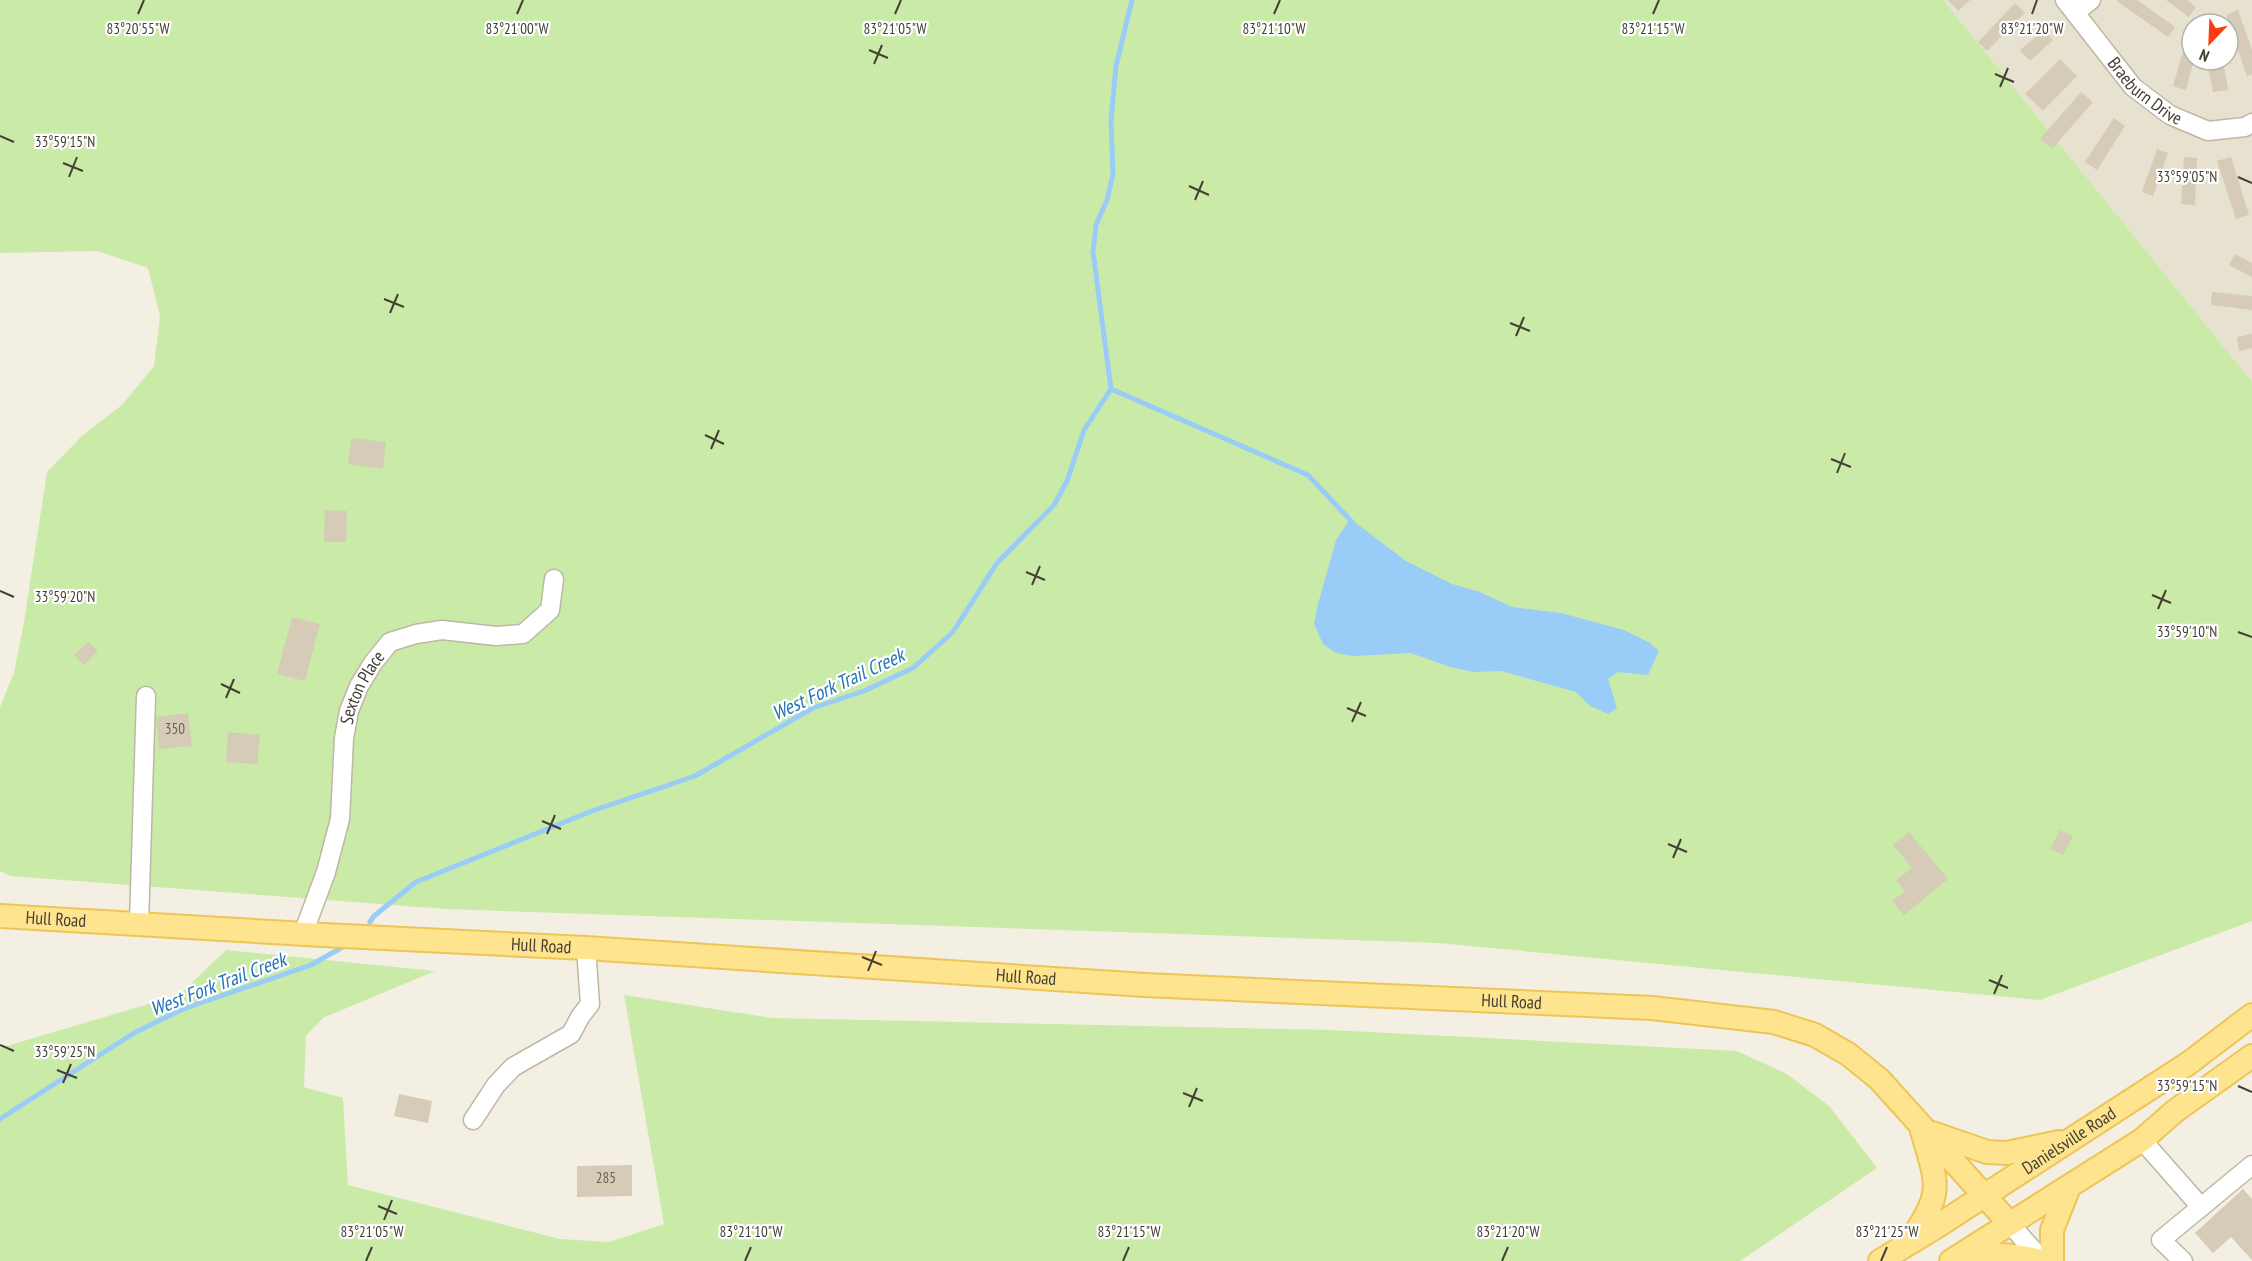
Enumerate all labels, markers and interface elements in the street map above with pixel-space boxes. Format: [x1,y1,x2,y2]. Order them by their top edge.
north arrow [2180,12,2240,72]
text: 83°20'55"W [106,19,170,38]
text: 83°21'00"W [485,19,549,38]
text: 83°21'05"W [863,19,927,38]
text: 83°21'10"W [1242,19,1306,38]
text: 83°21'15"W [1621,19,1685,38]
text: 83°21'20"W [2000,19,2064,38]
text: N [2196,45,2212,67]
street label: Braeburn Drive [2103,52,2185,130]
text: 33°59'15"N [35,132,95,151]
text: 33°59'05"N [2157,167,2217,186]
text: 33°59'20"N [35,587,95,606]
text: 33°59'10"N [2157,622,2217,641]
water label: West Fork Trail Creek [768,641,910,726]
street label: Sexton Place [335,646,389,726]
house number: 350 [165,719,185,738]
street label: Hull Road [25,906,87,932]
street label: Hull Road [510,932,572,958]
water label: West Fork Trail Creek [146,945,292,1022]
street label: Hull Road [995,963,1057,990]
street label: Hull Road [1481,988,1542,1014]
text: 33°59'25"N [35,1042,95,1061]
text: 33°59'15"N [2157,1076,2217,1095]
street label: Danielsville Road [2017,1101,2120,1179]
house number: 285 [596,1168,616,1187]
text: 83°21'05"W [340,1222,404,1241]
text: 83°21'10"W [719,1222,783,1241]
text: 83°21'15"W [1097,1222,1161,1241]
text: 83°21'20"W [1476,1222,1540,1241]
text: 83°21'25"W [1855,1222,1919,1241]

